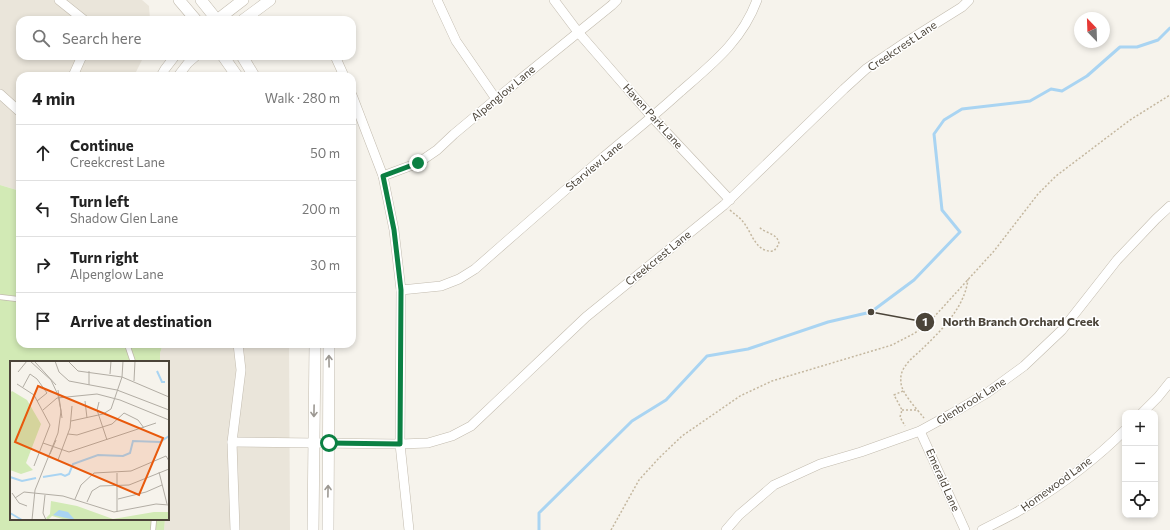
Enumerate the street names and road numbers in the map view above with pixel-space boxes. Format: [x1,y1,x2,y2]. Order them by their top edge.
street label: Creekcrest Lane [865,18,939,73]
street label: Alpenglow Lane [468,62,537,123]
street label: Haven Park Lane [621,81,686,151]
street label: Starview Lane [563,138,625,193]
street label: Creekcrest Lane [622,227,693,288]
street label: Glenbrook Lane [934,374,1008,427]
street label: Emerald Lane [924,446,963,513]
street label: Homewood Lane [1018,453,1094,514]

